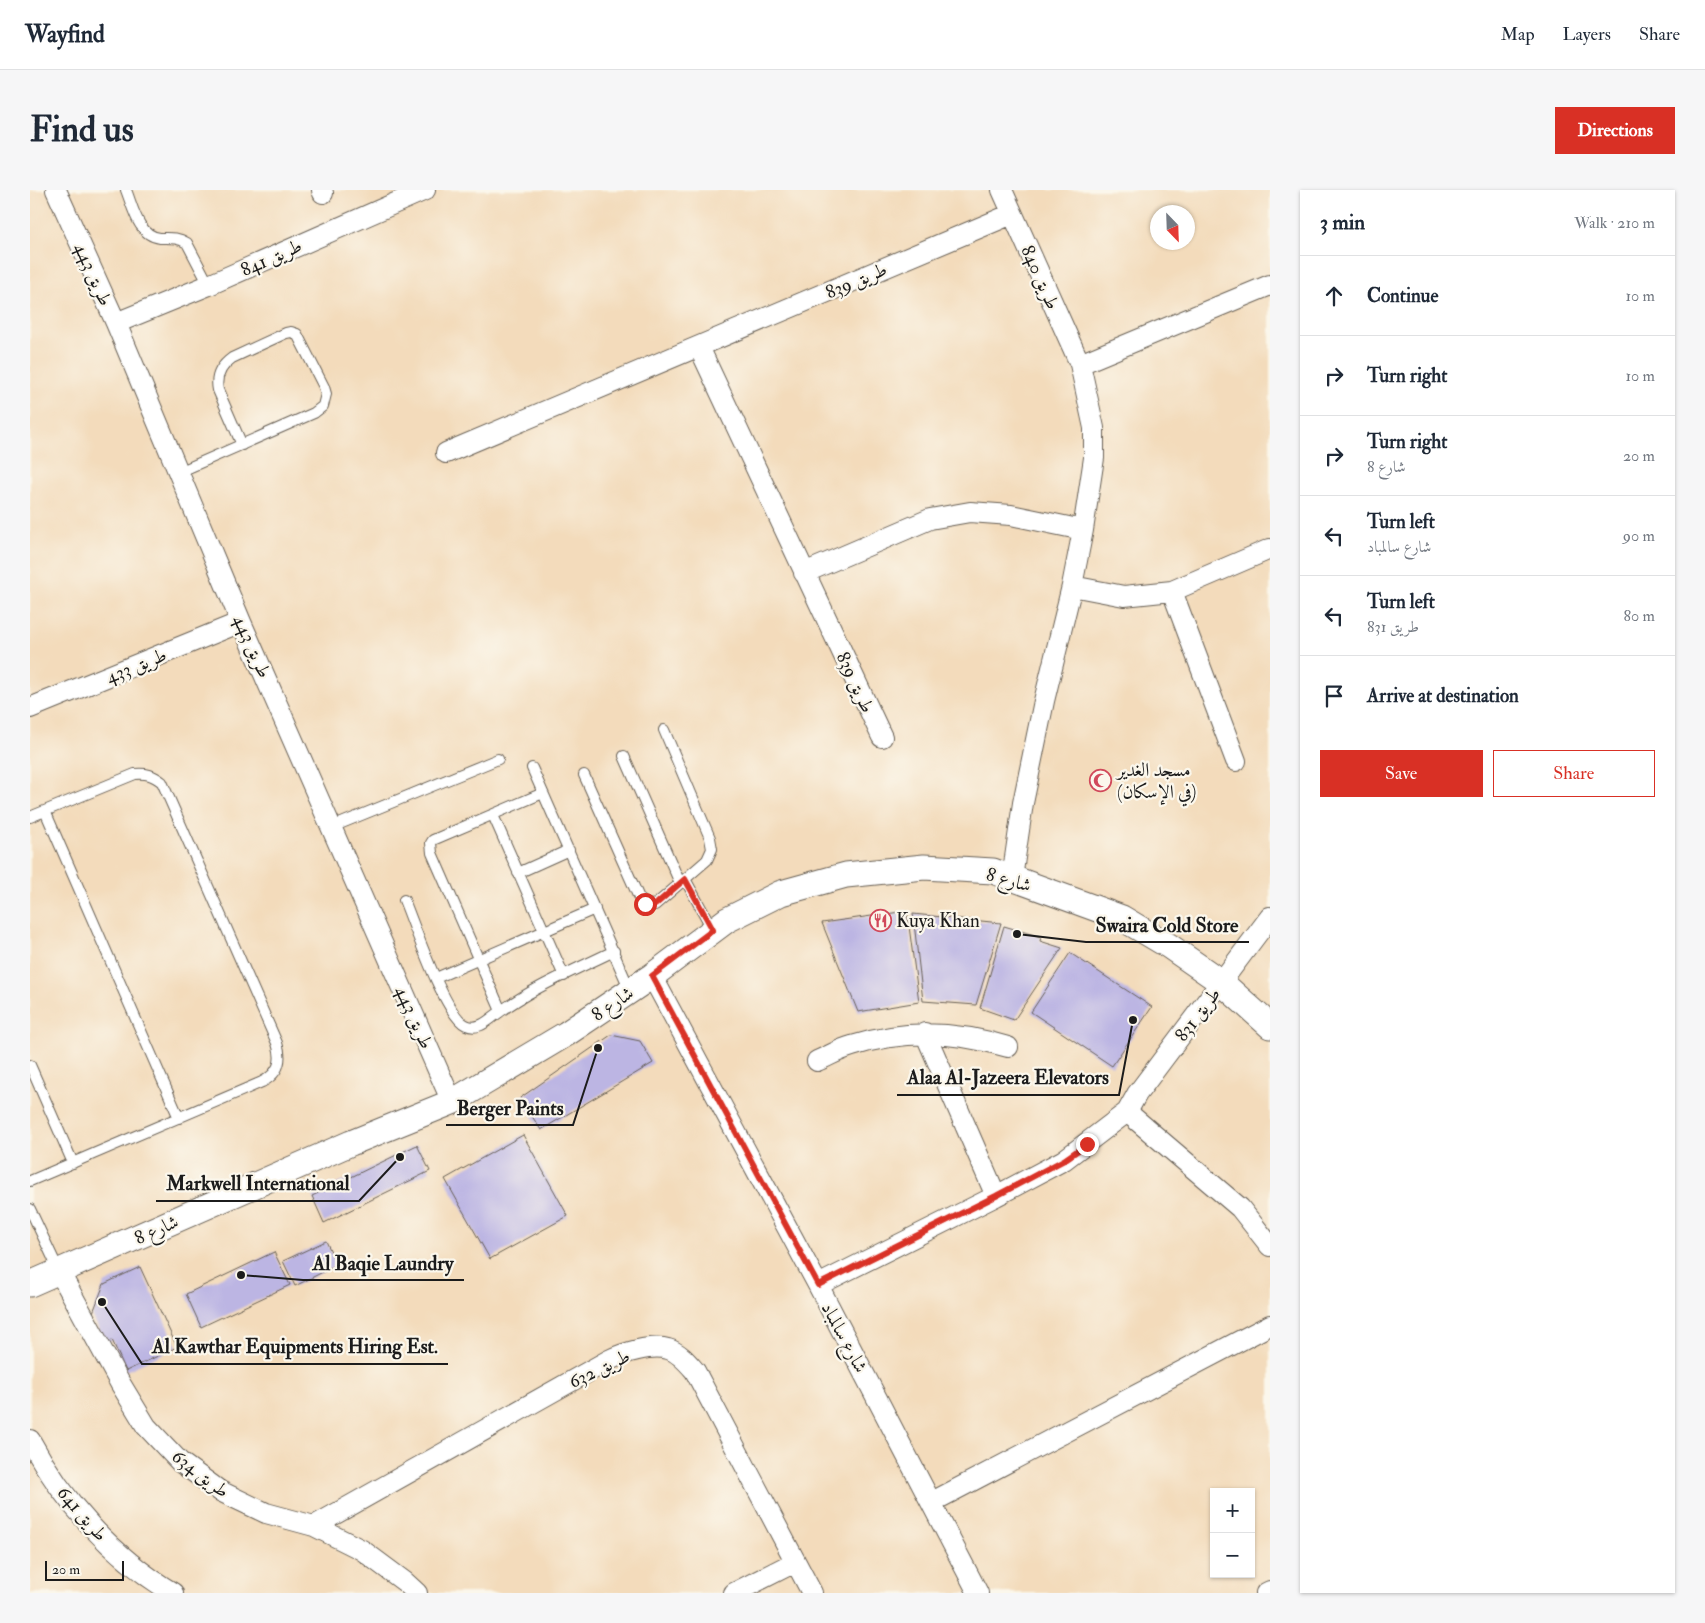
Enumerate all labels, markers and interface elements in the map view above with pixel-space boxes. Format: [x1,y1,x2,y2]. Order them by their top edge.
text: Wayfind [25,19,105,50]
text: Map [1501,23,1535,46]
text: Layers [1563,23,1611,46]
text: Share [1639,23,1680,46]
button: Directions [1555,107,1675,154]
text: Find us [30,108,134,152]
north arrow [1150,205,1195,250]
text: 3 min [1320,209,1365,236]
text: Walk · 210 m [1574,213,1655,233]
street label: طريق 841 [237,234,306,282]
street label: طريق 443 [69,239,118,310]
street label: طريق 840 [1015,242,1065,313]
street label: طريق 839 [822,257,891,305]
icon: ahead [1320,282,1348,310]
text: Continue [1367,284,1438,308]
text: 10 m [1625,286,1655,306]
icon: right [1320,362,1348,390]
text: Turn right [1367,364,1447,388]
text: 10 m [1625,366,1655,386]
text: Turn right [1367,430,1447,454]
icon: right [1320,442,1348,470]
text: 20 m [1623,446,1655,466]
text: شارع 8 [1367,457,1406,477]
text: Turn left [1367,510,1435,534]
icon: left [1320,522,1348,550]
text: 90 m [1623,526,1655,546]
text: شارع سالمباد [1367,537,1431,557]
text: Turn left [1367,590,1435,614]
icon: left [1320,602,1348,630]
text: 80 m [1624,606,1655,626]
street label: طريق 443 [228,611,277,682]
text: طريق 831 [1367,617,1419,637]
street label: طريق 433 [102,643,170,689]
street label: طريق 839 [831,648,880,717]
icon: arrive [1320,682,1348,710]
text: Arrive at destination [1367,684,1519,708]
button: Save [1320,750,1483,797]
button: Share [1493,750,1655,797]
place label: مسجد الغدير (في الإسكان) [1115,758,1197,807]
mosque icon: مسجد الغدير (في الإسكان) [1089,768,1113,792]
street label: شارع 8 [983,862,1034,901]
route start [634,893,657,916]
callout: Swaira Cold Store [1086,907,1249,942]
restaurant icon: Kuya Khan [868,908,892,932]
place label: Kuya Khan [896,909,980,933]
text: Swaira Cold Store [1096,913,1239,938]
street label: شارع 8 [587,981,640,1029]
street label: طريق 443 [390,982,439,1053]
street label: طريق 831 [1170,983,1226,1046]
callout: Alaa Al-Jazeera Elevators [897,1060,1119,1095]
text: Alaa Al-Jazeera Elevators [906,1065,1109,1090]
callout: Berger Paints [446,1090,573,1125]
text: Berger Paints [456,1096,564,1122]
route end [1076,1133,1099,1156]
callout: Markwell International [156,1166,359,1201]
text: Markwell International [165,1171,351,1196]
street label: شارع 8 [131,1210,183,1253]
callout: Al Baqie Laundry [303,1245,464,1280]
text: Al Baqie Laundry [311,1251,455,1277]
street label: شارع سالمباد [813,1298,873,1378]
callout: Al Kawthar Equipments Hiring Est. [142,1329,448,1364]
text: Al Kawthar Equipments Hiring Est. [151,1334,438,1360]
street label: طريق 632 [565,1344,634,1394]
street label: طريق 634 [167,1444,234,1503]
street label: طريق 641 [52,1481,113,1546]
map controls [1210,1488,1255,1578]
button: + [1210,1488,1255,1533]
button: − [1210,1533,1255,1578]
scale bar [45,1558,124,1581]
text: 20 m [52,1561,80,1578]

